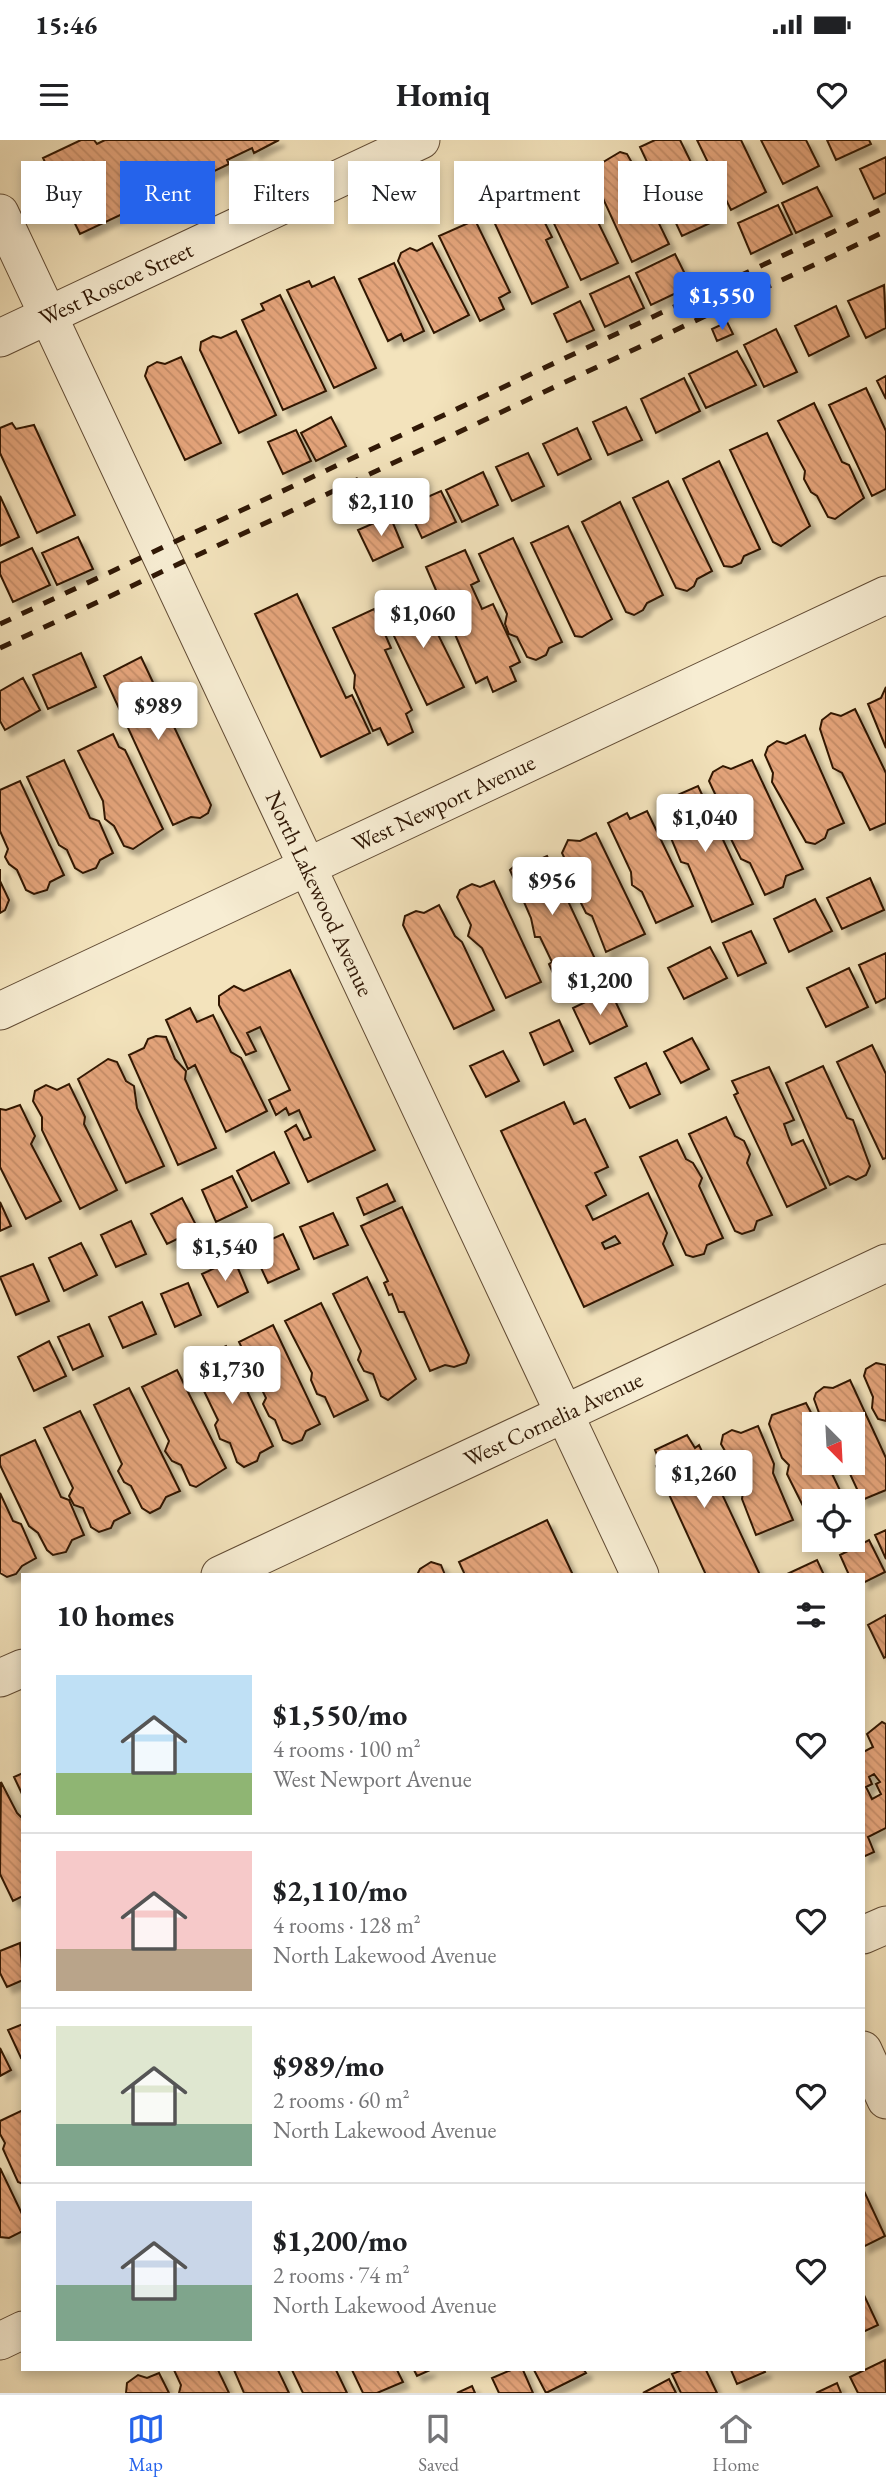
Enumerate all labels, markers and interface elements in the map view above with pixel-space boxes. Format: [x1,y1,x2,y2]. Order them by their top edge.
text: 15:46 [35,8,97,42]
text: Homiq [396,74,490,116]
icon: menu [35,76,73,114]
icon: heart [813,76,851,114]
chip: Buy [21,161,106,224]
chip: Rent [120,161,215,224]
chip: Filters [229,161,334,224]
chip: New [348,161,440,224]
chip: Apartment [454,161,604,224]
chip: House [618,161,727,224]
street label: West Roscoe Street [34,234,198,333]
pin: $1,550 [665,272,779,332]
text: $1,550 [690,280,754,310]
pin: $2,110 [324,478,438,538]
text: $2,110 [349,486,413,516]
pin: $1,060 [366,590,480,650]
text: $1,060 [391,598,455,628]
pin: $989 [117,682,199,742]
text: $989 [134,690,182,720]
street label: West Newport Avenue [347,747,540,859]
street label: North Lakewood Avenue [259,786,381,1001]
pin: $1,040 [648,794,762,854]
text: $1,040 [673,802,737,832]
pin: $956 [511,858,593,917]
text: $956 [528,865,576,895]
pin: $1,200 [543,958,657,1017]
text: $1,200 [568,965,632,995]
pin: $1,540 [168,1224,282,1283]
text: $1,540 [193,1231,257,1261]
pin: $1,730 [175,1346,289,1406]
text: $1,730 [200,1354,264,1384]
street label: West Cornelia Avenue [459,1364,648,1474]
north arrow [802,1412,864,1475]
map controls [802,1412,865,1552]
pin: $1,260 [647,1450,761,1510]
text: $1,260 [672,1458,736,1488]
button: locate [802,1489,865,1552]
text: 10 homes [56,1596,174,1635]
icon: filters [792,1596,830,1634]
text: $1,550/mo [273,1695,407,1734]
icon: home [112,1703,196,1787]
icon: heart [792,1726,830,1764]
text: 4 rooms · 100 m² [273,1734,421,1764]
text: West Newport Avenue [273,1764,472,1794]
text: $2,110/mo [273,1871,407,1910]
icon: home [112,1879,196,1963]
icon: heart [792,1902,830,1940]
text: 4 rooms · 128 m² [273,1910,421,1940]
text: North Lakewood Avenue [273,1940,497,1970]
text: $989/mo [273,2046,384,2085]
icon: home [112,2054,196,2138]
icon: heart [792,2077,830,2115]
text: 2 rooms · 60 m² [273,2085,410,2115]
text: North Lakewood Avenue [273,2115,497,2145]
text: $1,200/mo [273,2221,407,2260]
icon: home [112,2229,196,2313]
icon: heart [792,2252,830,2290]
text: 2 rooms · 74 m² [273,2260,410,2290]
text: North Lakewood Avenue [273,2290,497,2320]
tab: Map [127,2410,165,2477]
tab: Saved [418,2410,459,2477]
tab: Home [712,2410,759,2477]

